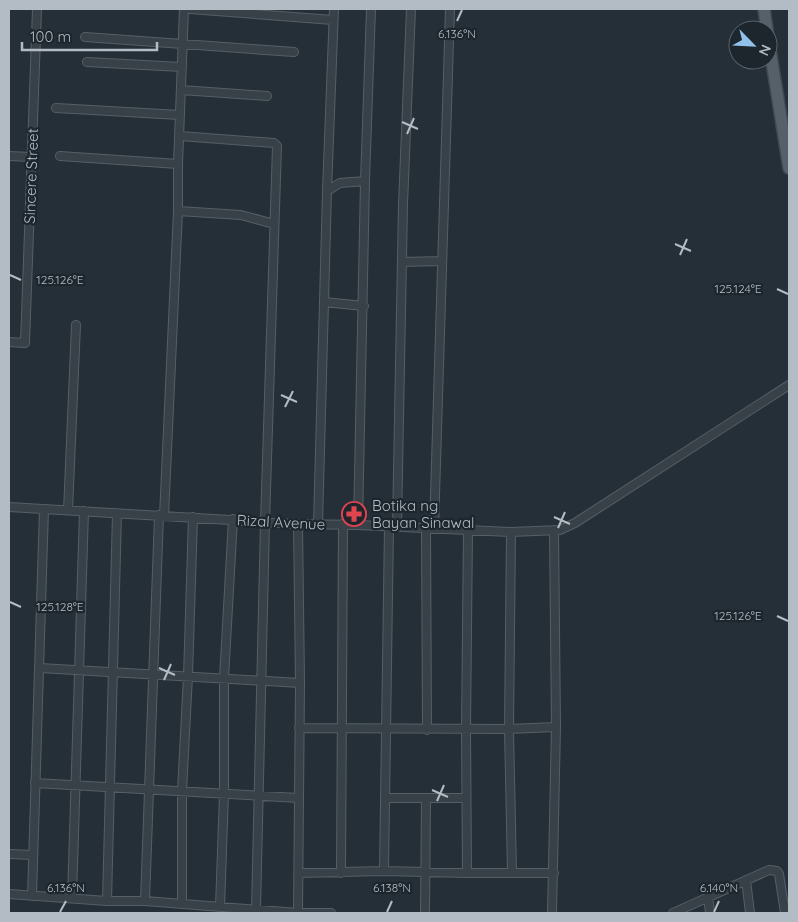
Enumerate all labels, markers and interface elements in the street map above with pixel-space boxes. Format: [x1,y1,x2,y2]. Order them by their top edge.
scale bar [22,20,158,52]
north arrow [728,20,778,70]
text: 6.136°N [438,26,476,41]
text: 100 m [30,27,71,46]
text: N [755,42,775,59]
street label: Sincere Street [20,128,42,224]
text: 125.126°E [36,272,84,287]
text: 125.124°E [714,281,762,296]
place label: Botika ng Bayan Sinawal [372,496,474,532]
pharmacy icon: Botika ng Bayan Sinawal [341,501,367,527]
street label: Rizal Avenue [236,510,326,534]
text: 125.128°E [36,599,84,614]
text: 125.126°E [714,608,762,623]
text: 6.136°N [47,880,85,895]
text: 6.138°N [373,880,411,895]
text: 6.140°N [700,880,738,895]

